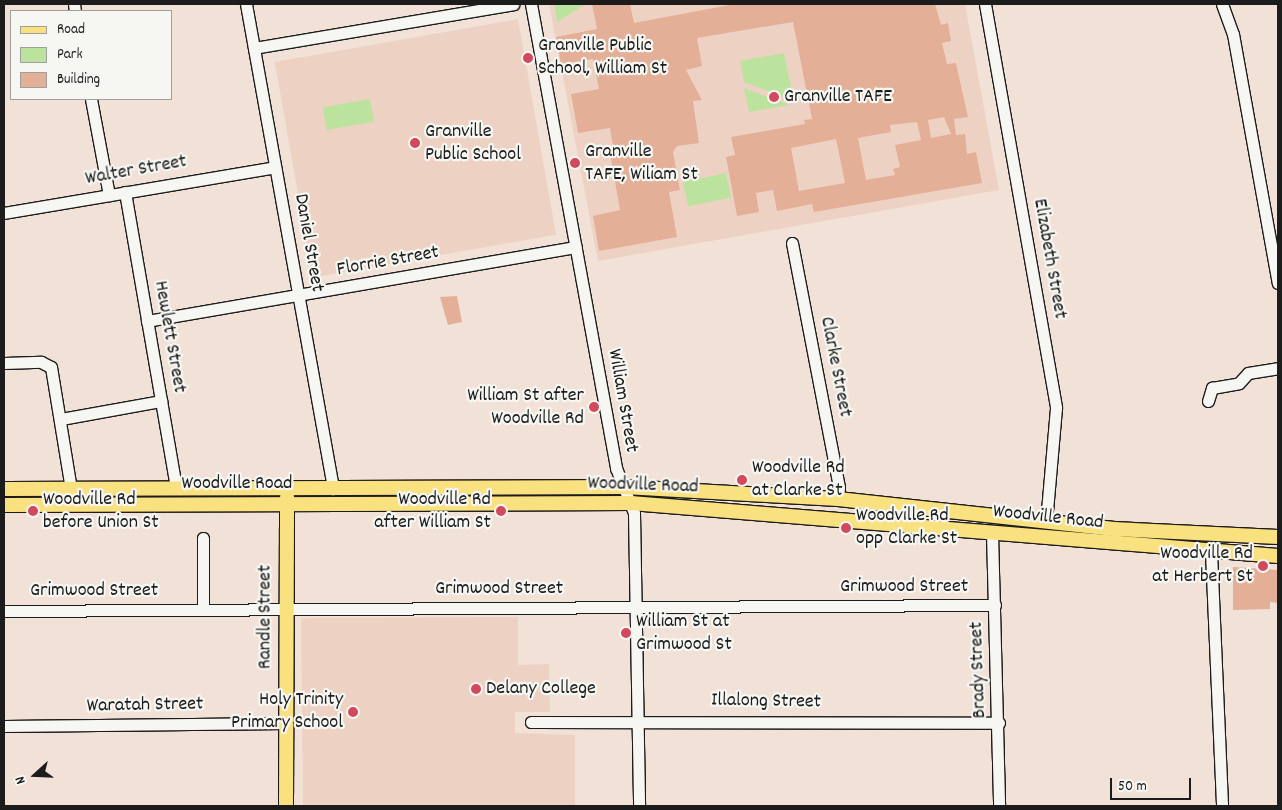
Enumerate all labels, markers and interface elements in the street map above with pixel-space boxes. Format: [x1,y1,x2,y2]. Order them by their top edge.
legend [10,10,172,100]
text: Road [57,19,85,41]
place label: Granville Public School, William St [538,34,667,81]
text: Park [57,44,83,66]
marker: Granville Public School, William St [522,52,534,64]
text: Building [57,69,100,91]
place label: Granville TAFE [784,85,892,109]
marker: Granville TAFE [768,91,780,103]
place label: Granville Public School [425,120,521,167]
marker: Granville Public School [409,137,421,149]
place label: Granville TAFE, Wiliam St [585,140,698,187]
street label: Walter Street [83,150,189,192]
marker: Granville TAFE, Wiliam St [569,157,581,169]
street label: Daniel Street [288,192,328,294]
street label: Elizabeth Street [1027,197,1071,321]
street label: Florrie Street [335,241,441,283]
street label: Hewlett Street [147,279,191,395]
street label: Clarke Street [814,315,856,419]
street label: William Street [601,347,643,455]
place label: William St after Woodville Rd [467,384,584,431]
marker: William St after Woodville Rd [588,401,600,413]
place label: Woodville Rd at Clarke St [752,456,845,503]
street label: Woodville Road [182,472,292,496]
street label: Woodville Road [587,472,699,500]
marker: Woodville Rd at Clarke St [736,474,748,486]
place label: Woodville Rd before Union St [43,488,159,535]
place label: Woodville Rd after William St [374,488,491,535]
street label: Woodville Road [992,500,1104,536]
place label: Woodville Rd opp Clarke St [856,504,957,551]
marker: Woodville Rd before Union St [27,505,39,517]
marker: Woodville Rd after William St [495,505,507,517]
marker: Woodville Rd opp Clarke St [840,522,852,534]
place label: Woodville Rd at Herbert St [1152,542,1253,589]
marker: Woodville Rd at Herbert St [1257,560,1269,572]
street label: Randle Street [254,565,278,669]
street label: Grimwood Street [840,575,968,599]
street label: Grimwood Street [435,577,563,601]
street label: Grimwood Street [30,579,158,603]
place label: William St at Grimwood St [636,610,732,657]
street label: Brady Street [965,621,993,719]
marker: William St at Grimwood St [620,627,632,639]
place label: Delany College [486,677,596,701]
marker: Delany College [470,683,482,695]
place label: Holy Trinity Primary School [231,688,343,735]
street label: Illalong Street [711,689,821,715]
street label: Waratah Street [86,693,204,719]
marker: Holy Trinity Primary School [347,706,359,718]
north arrow [10,750,60,800]
scale bar [1112,768,1193,800]
text: N [10,773,31,787]
text: 50 m [1118,776,1147,798]

